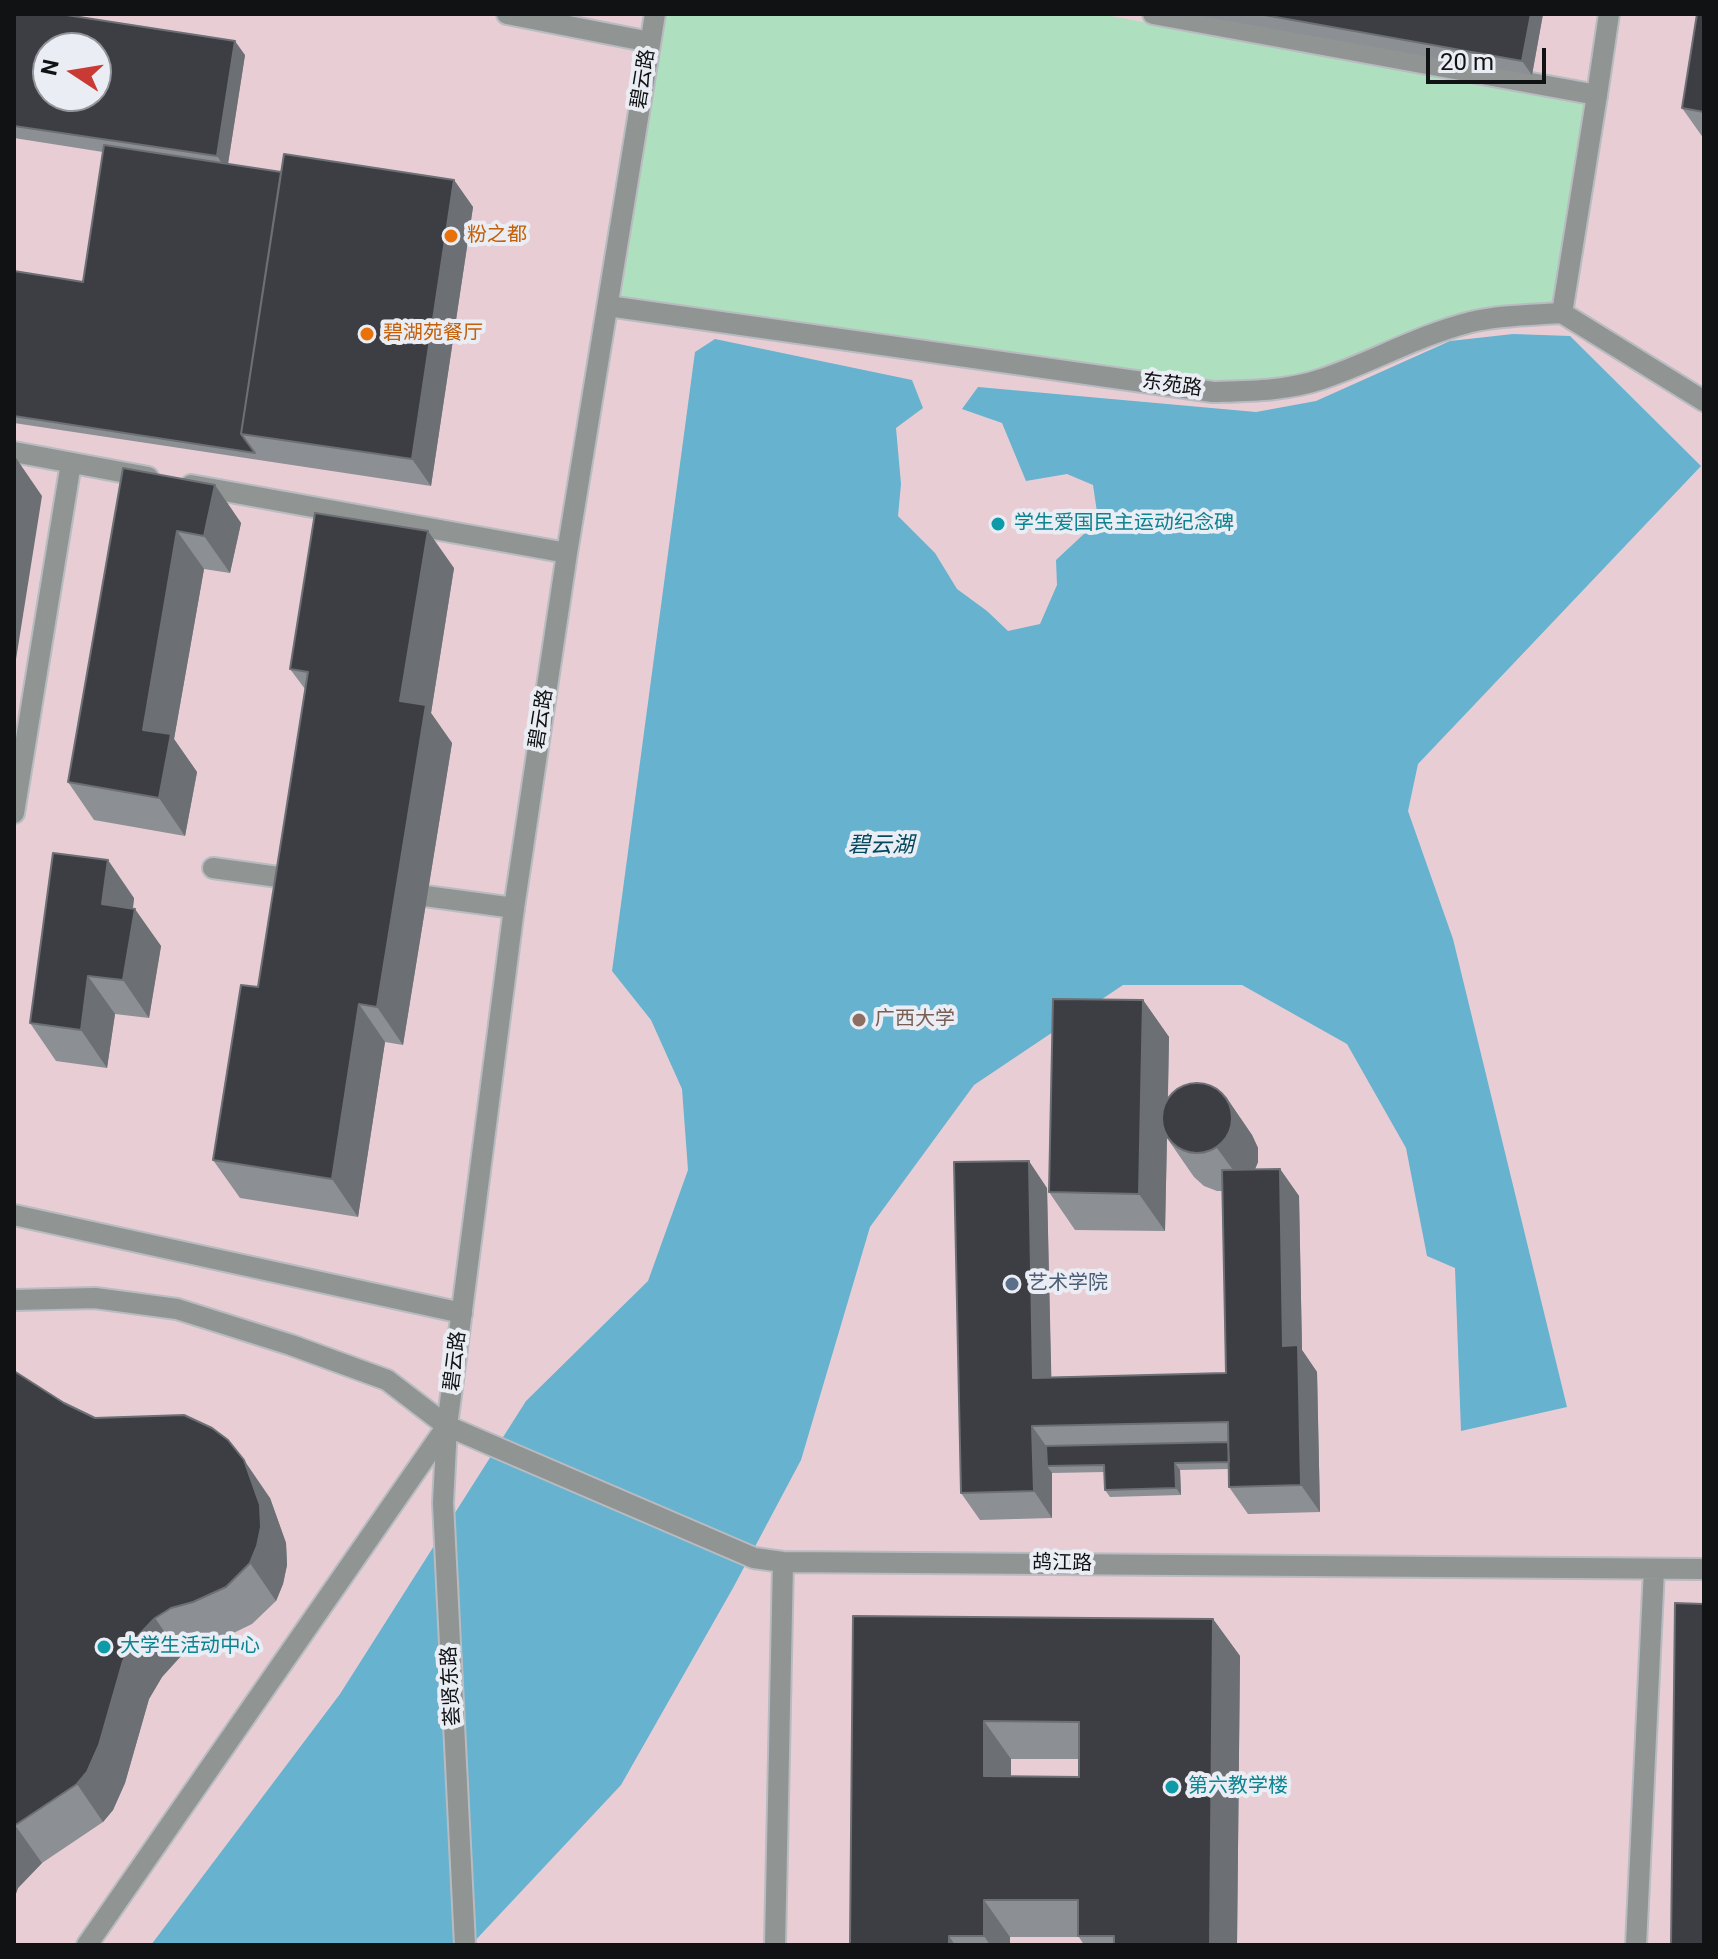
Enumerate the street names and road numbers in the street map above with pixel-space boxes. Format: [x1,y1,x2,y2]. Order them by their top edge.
street label: 碧云路 [627,47,661,111]
street label: 东苑路 [1141,370,1203,402]
street label: 碧云路 [525,687,559,751]
street label: 碧云路 [440,1330,472,1392]
street label: 鸪江路 [1032,1551,1092,1577]
street label: 荟贤东路 [438,1645,466,1727]

